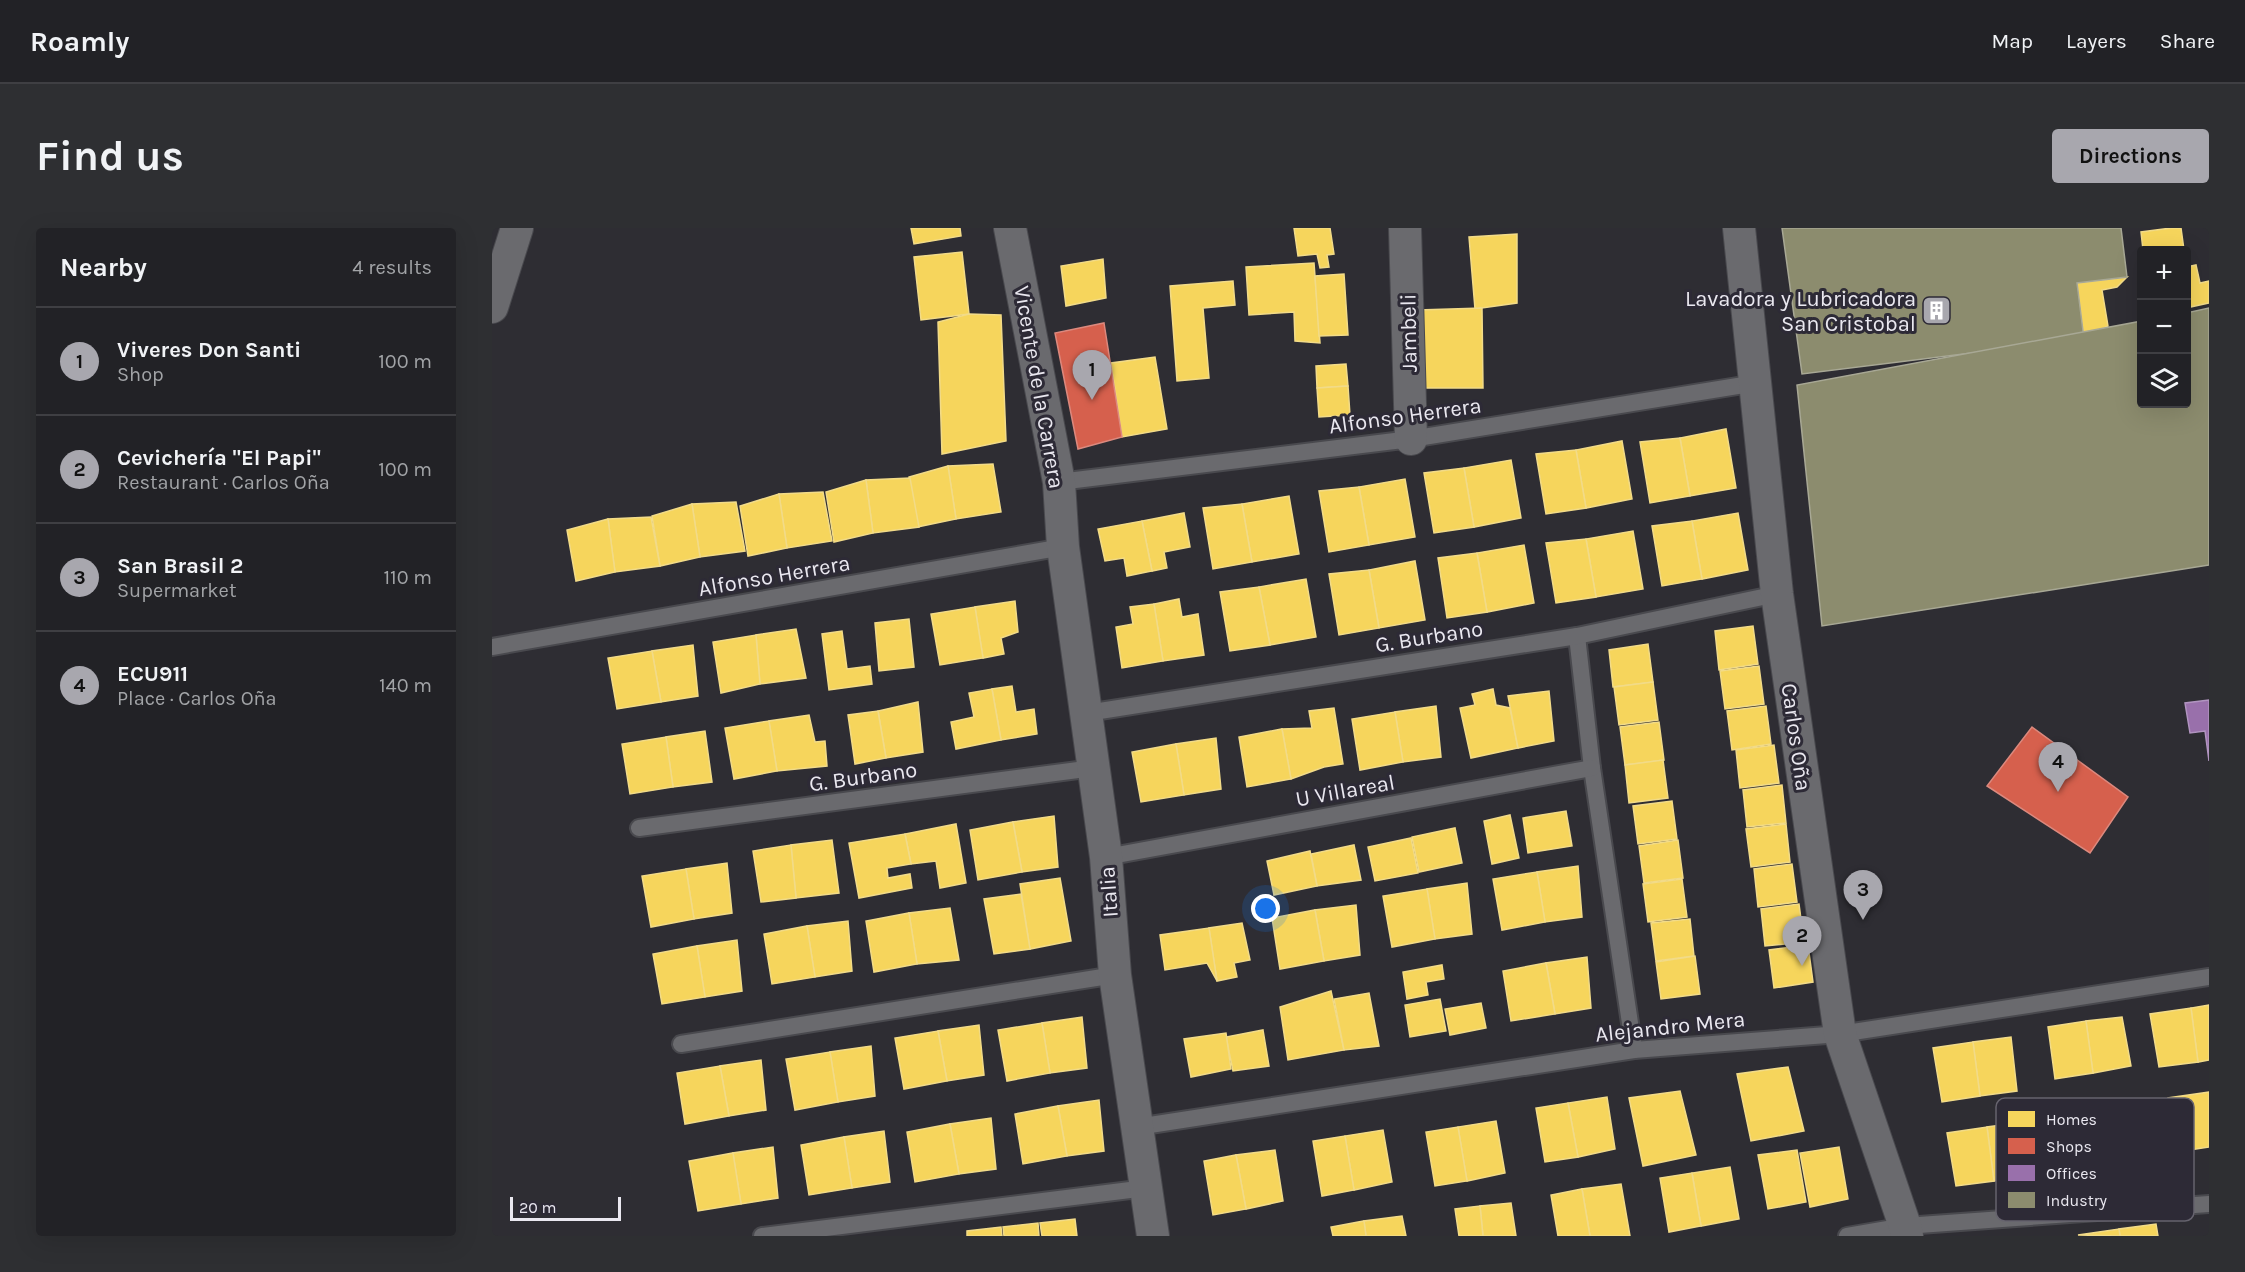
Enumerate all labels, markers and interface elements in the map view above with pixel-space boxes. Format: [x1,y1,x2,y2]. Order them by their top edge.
text: Roamly [30,25,129,58]
text: Map [1991,29,2033,53]
text: Layers [2066,29,2127,53]
text: Share [2160,29,2215,53]
button: Directions [2052,129,2209,183]
text: Find us [36,131,184,181]
map controls [2137,246,2191,408]
button: + [2137,246,2191,300]
text: Nearby [60,252,147,283]
text: 4 results [352,256,432,279]
street label: Vicente de la Carrera [1008,284,1070,491]
place label: Lavadora y Lubricadora San Cristobal [1685,286,1916,337]
street label: Jambeli [1395,293,1423,373]
building icon: Lavadora y Lubricadora San Cristobal [1921,295,1953,327]
button: − [2137,300,2191,354]
text: Viveres Don Santi [117,337,301,363]
text: 1 [76,350,83,373]
text: 100 m [378,350,432,373]
pin: 1 [1072,350,1112,400]
button: layers [2137,354,2191,408]
text: Shop [117,363,164,386]
street label: Alfonso Herrera [1327,392,1483,440]
text: Cevichería "El Papi" [117,445,321,471]
text: 2 [73,458,86,481]
text: 100 m [378,458,432,481]
text: Restaurant · Carlos Oña [117,471,330,494]
street label: Alfonso Herrera [696,550,852,602]
text: San Brasil 2 [117,553,243,579]
text: 3 [73,566,86,589]
text: 110 m [383,566,432,589]
text: Supermarket [117,579,236,602]
street label: G. Burbano [1373,616,1485,658]
text: ECU911 [117,661,188,687]
text: 4 [74,674,85,697]
text: 140 m [379,674,432,697]
street label: Carlos Oña [1776,682,1816,792]
text: Place · Carlos Oña [117,687,277,710]
pin: 4 [2038,742,2078,792]
street label: G. Burbano [807,757,919,797]
street label: U Villareal [1293,769,1397,813]
street label: Italia [1094,865,1124,918]
pin: 3 [1844,870,1882,920]
your location [1251,894,1280,923]
pin: 2 [1782,916,1822,966]
street label: Alejandro Mera [1594,1006,1746,1048]
legend [1996,1098,2194,1221]
text: Homes [2046,1110,2097,1129]
text: Shops [2046,1137,2092,1156]
text: Offices [2046,1164,2097,1183]
text: Industry [2046,1191,2108,1210]
scale bar [510,1194,621,1222]
text: 20 m [519,1198,557,1217]

